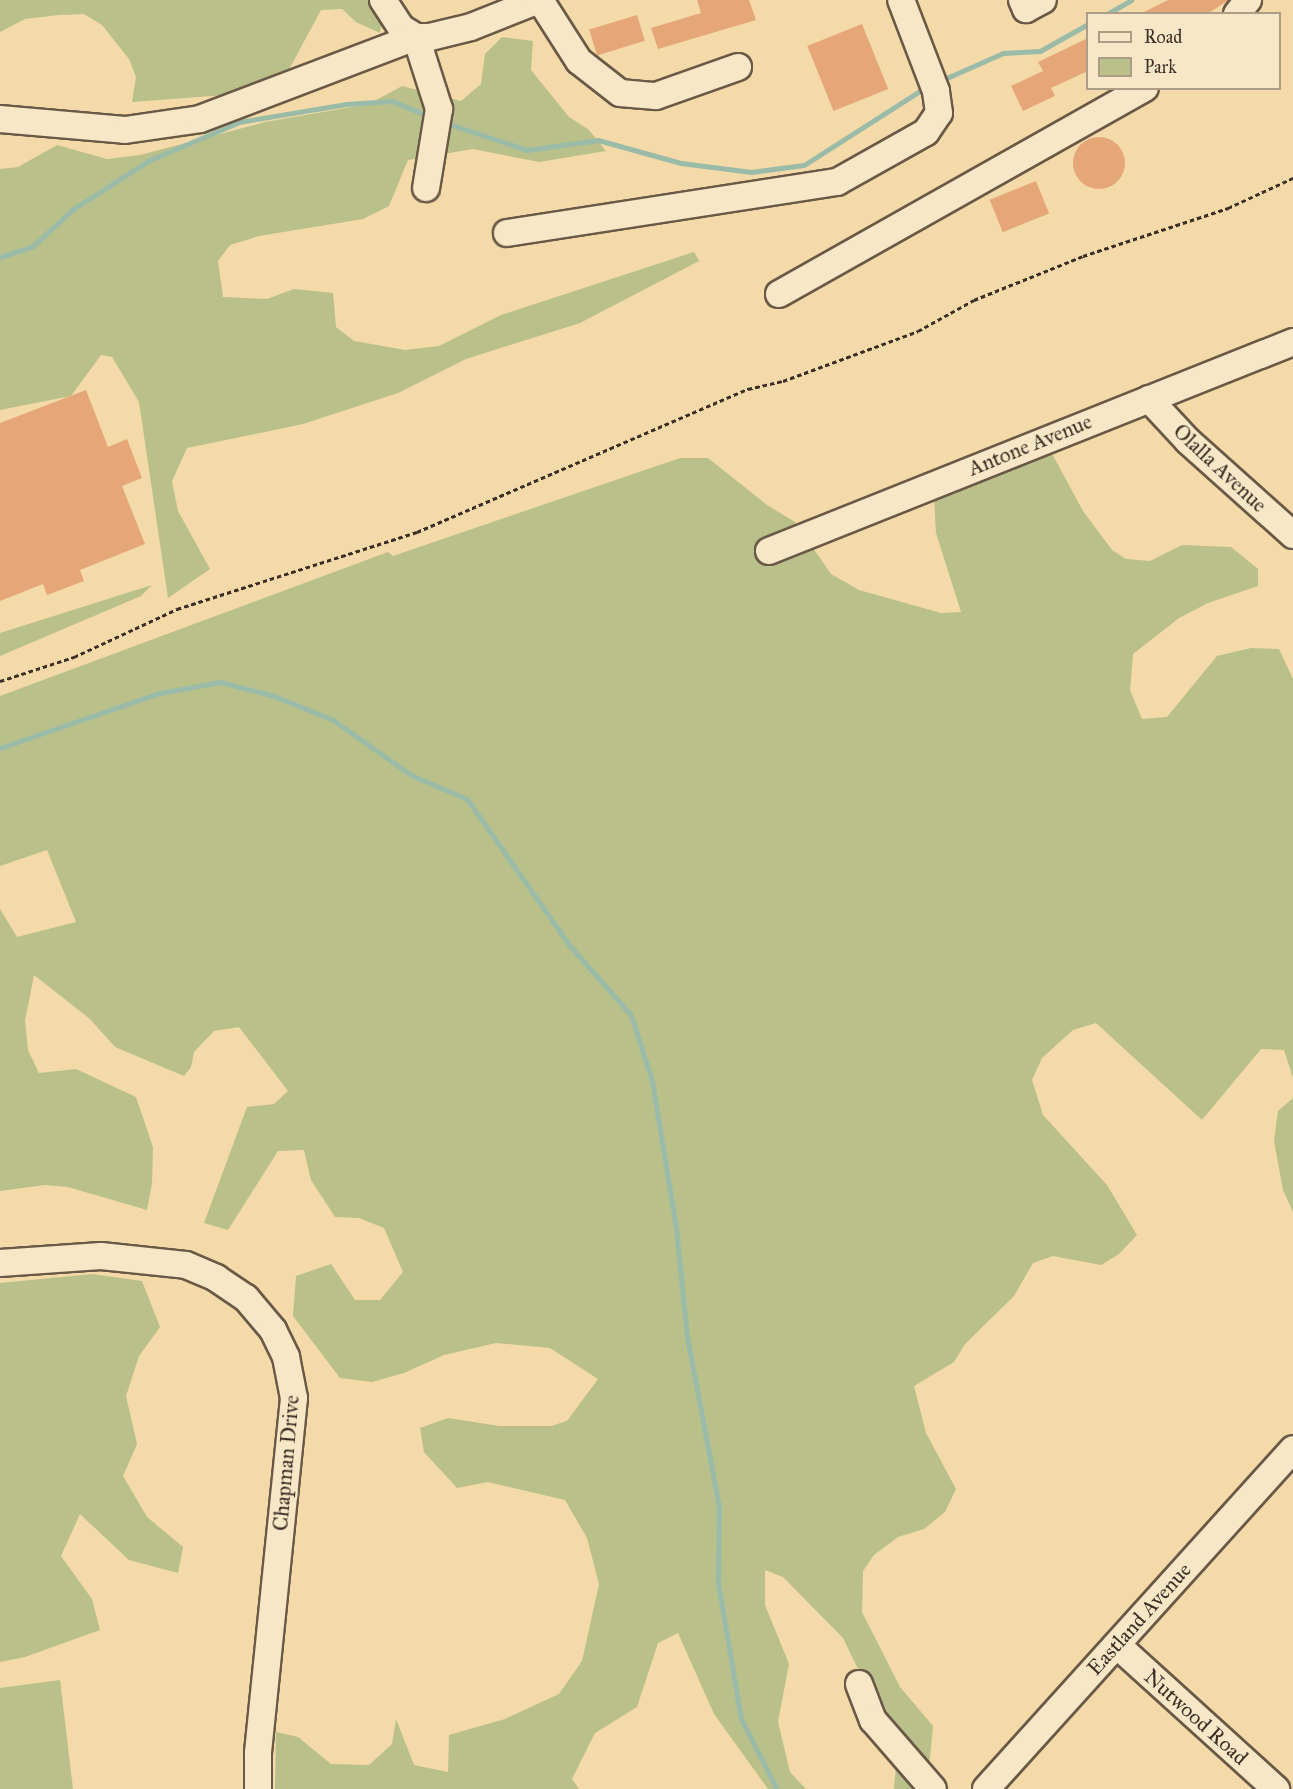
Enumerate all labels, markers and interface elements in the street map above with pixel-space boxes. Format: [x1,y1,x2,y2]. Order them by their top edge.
legend [1086,12,1281,90]
text: Road [1144,26,1182,48]
text: Park [1144,56,1177,78]
street label: Antone Avenue [964,409,1096,481]
street label: Olalla Avenue [1168,418,1272,518]
street label: Chapman Drive [268,1394,304,1532]
street label: Eastland Avenue [1082,1557,1196,1681]
street label: Nutwood Road [1139,1664,1253,1770]

